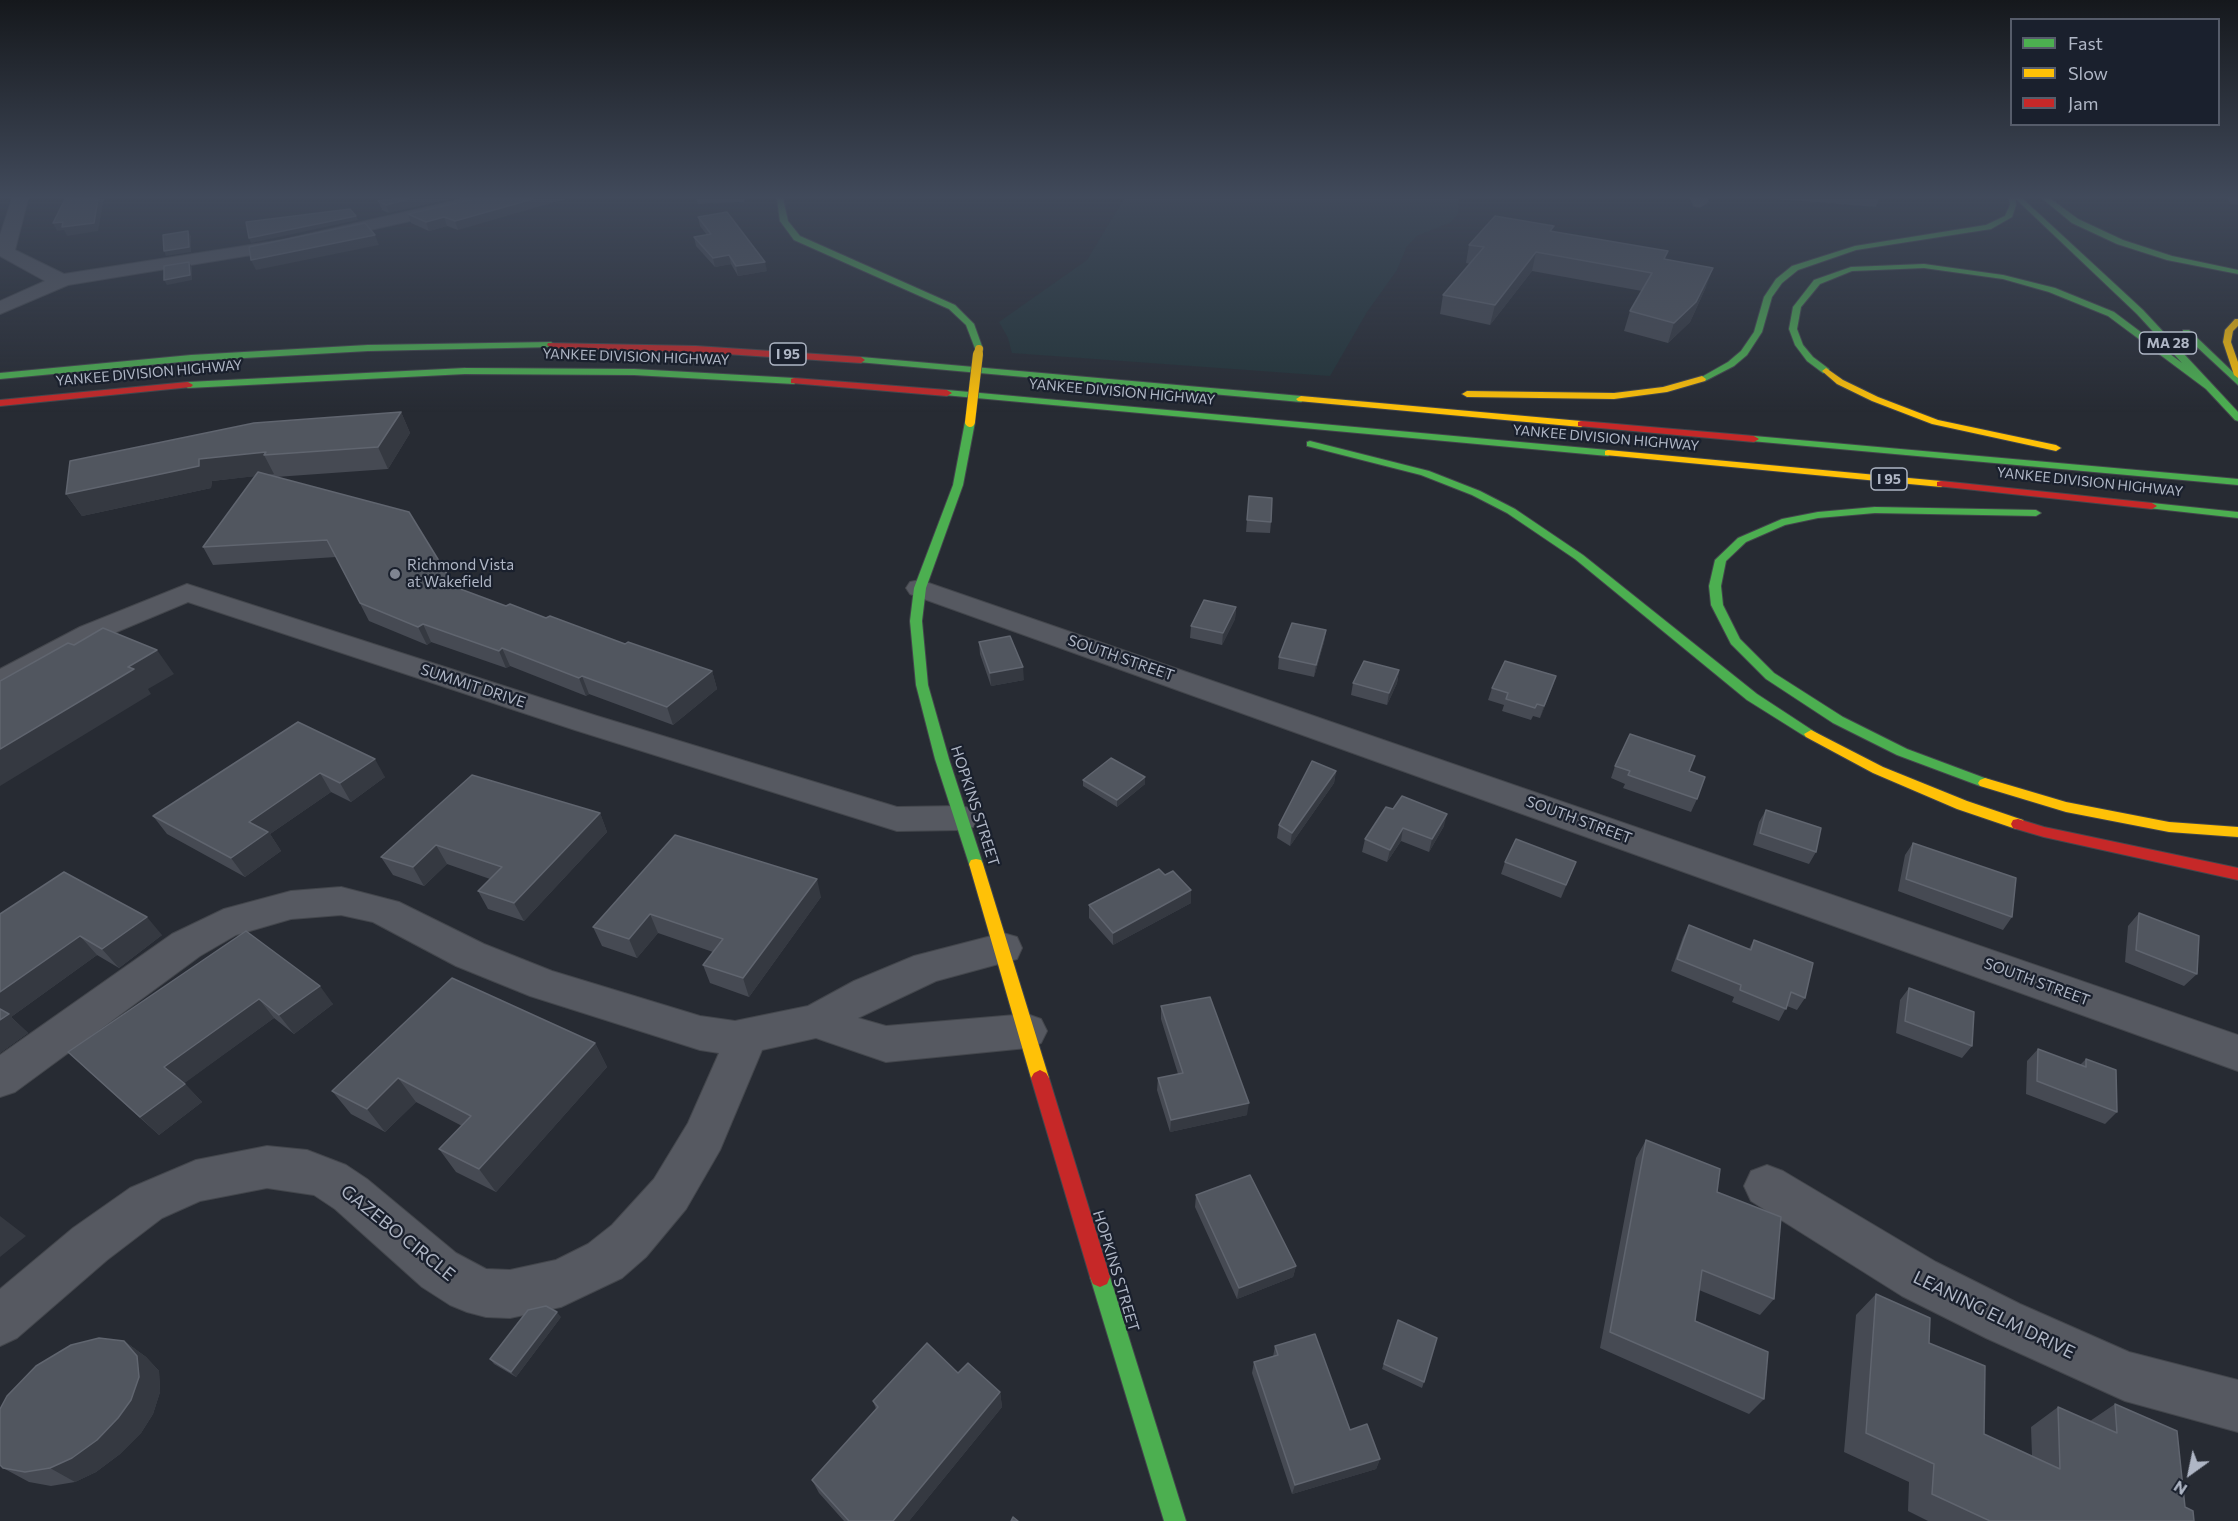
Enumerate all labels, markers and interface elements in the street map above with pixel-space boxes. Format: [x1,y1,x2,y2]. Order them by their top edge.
legend [2010,18,2220,126]
text: Fast [2068,32,2103,54]
text: Slow [2068,62,2108,84]
text: Jam [2068,92,2098,114]
road number: MA 28 [2140,332,2196,354]
road number: I 95 [770,343,806,365]
street label: YANKEE DIVISION HIGHWAY [542,345,730,369]
street label: YANKEE DIVISION HIGHWAY [55,356,243,390]
street label: YANKEE DIVISION HIGHWAY [1028,375,1216,409]
street label: YANKEE DIVISION HIGHWAY [1512,421,1700,455]
street label: YANKEE DIVISION HIGHWAY [1996,464,2184,500]
road number: I 95 [1871,468,1907,490]
place label: Richmond Vista at Wakefield [407,556,514,591]
marker: Richmond Vista at Wakefield [388,567,402,581]
street label: SOUTH STREET [1065,631,1177,685]
street label: SUMMIT DRIVE [418,661,528,711]
street label: HOPKINS STREET [947,743,1003,869]
street label: SOUTH STREET [1524,792,1634,848]
street label: SOUTH STREET [1982,954,2092,1010]
street label: GAZEBO CIRCLE [337,1180,459,1286]
street label: HOPKINS STREET [1089,1208,1143,1334]
street label: LEANING ELM DRIVE [1910,1266,2078,1364]
north arrow [2160,1443,2220,1503]
text: N [2170,1477,2190,1500]

